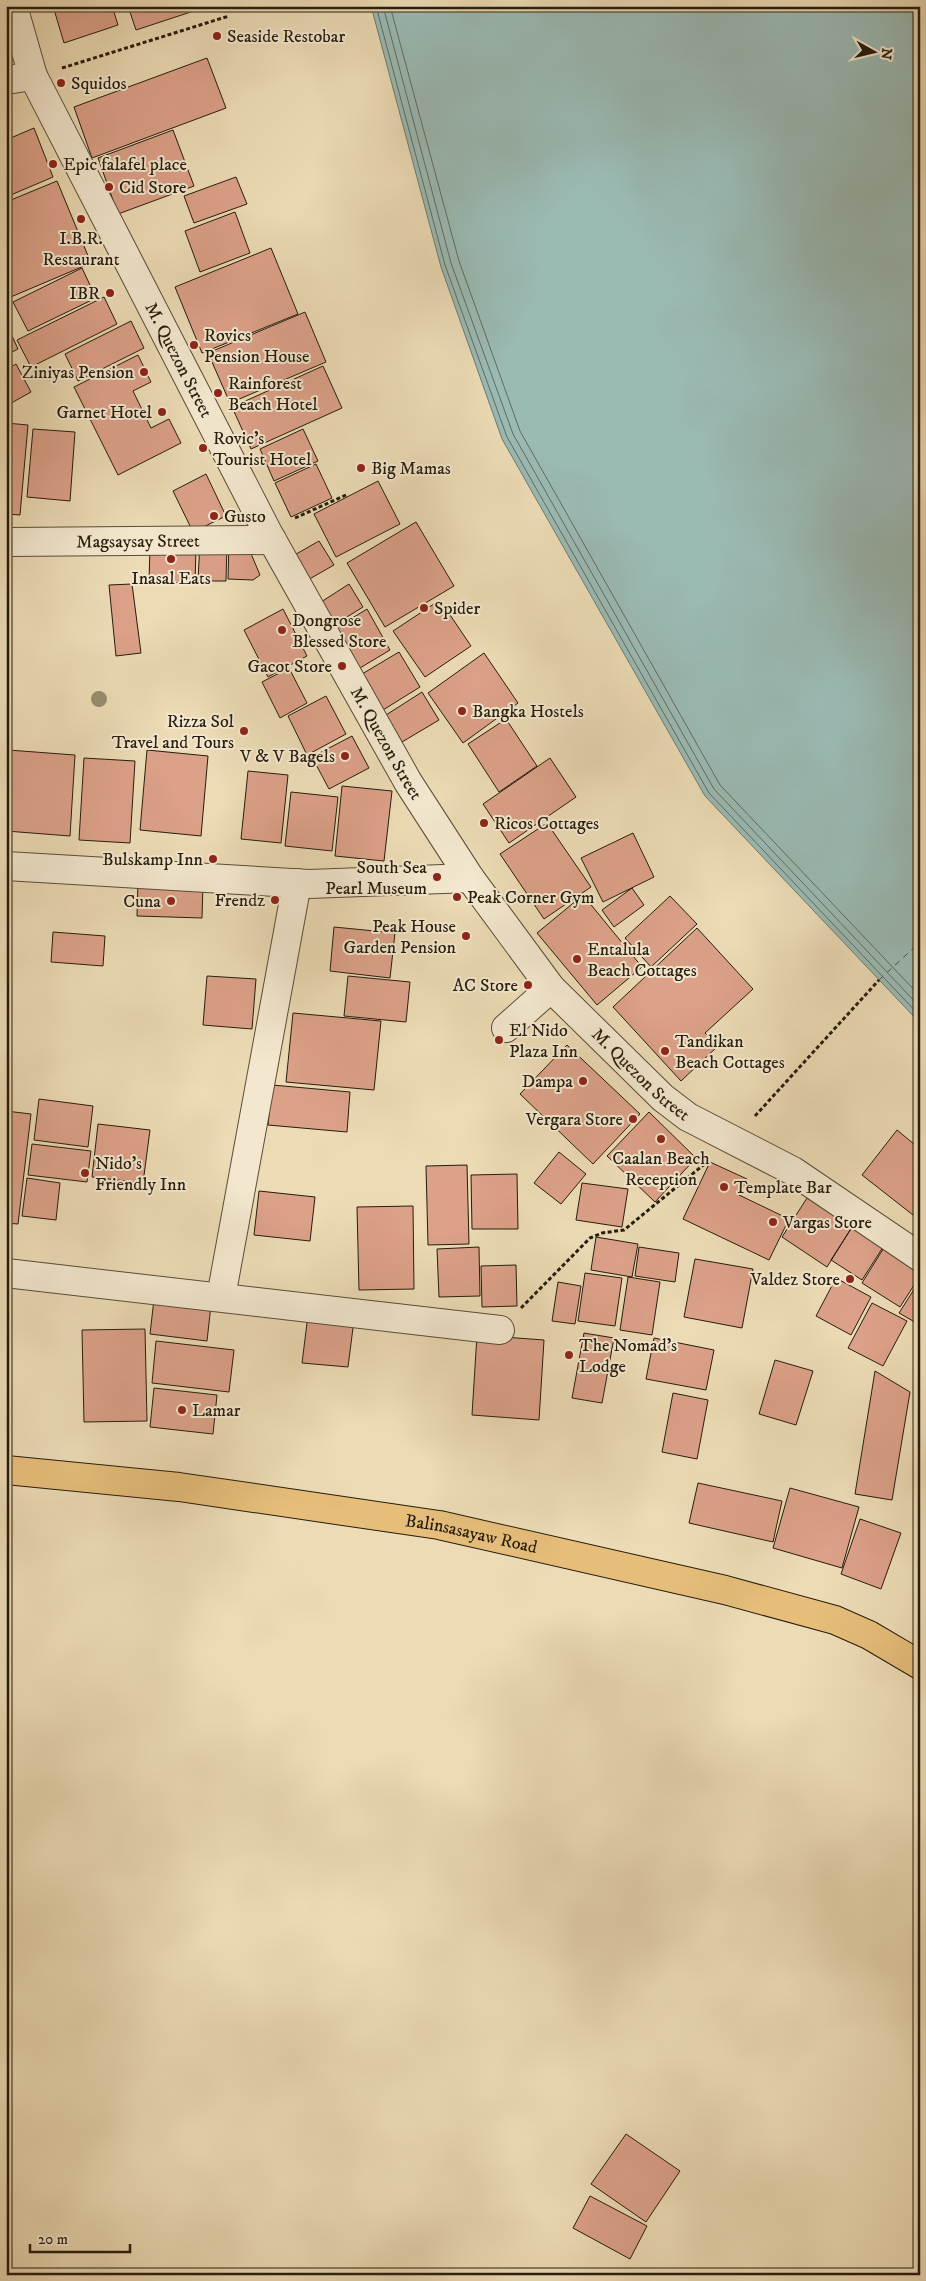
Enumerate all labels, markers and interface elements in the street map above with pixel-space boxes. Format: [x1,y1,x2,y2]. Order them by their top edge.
place label: Seaside Restobar [227,26,345,48]
north arrow [848,28,898,78]
marker: Seaside Restobar [211,30,223,42]
text: N [876,47,896,61]
place label: Squidos [71,73,126,95]
marker: Squidos [55,77,67,89]
place label: Epic falafel place [63,154,187,176]
marker: Epic falafel place [47,158,59,170]
place label: Cid Store [119,177,186,199]
marker: Cid Store [103,181,115,193]
marker: I.B.R. Restaurant [75,213,87,225]
place label: I.B.R. Restaurant [43,228,120,271]
place label: IBR [69,283,100,305]
marker: IBR [104,287,116,299]
street label: M. Quezon Street [139,299,217,422]
place label: Rovics Pension House [204,325,309,368]
marker: Rovics Pension House [188,339,200,351]
place label: Ziniyas Pension [22,362,135,384]
marker: Ziniyas Pension [138,366,150,378]
place label: Rainforest Beach Hotel [228,373,318,416]
marker: Rainforest Beach Hotel [212,387,224,399]
place label: Garnet Hotel [56,402,153,424]
marker: Garnet Hotel [156,406,168,418]
place label: Rovic's Tourist Hotel [213,428,312,471]
marker: Rovic's Tourist Hotel [197,442,209,454]
place label: Big Mamas [371,458,451,480]
marker: Big Mamas [355,462,367,474]
place label: Gusto [224,506,266,528]
marker: Gusto [208,510,220,522]
street label: Magsaysay Street [76,531,200,553]
marker: Inasal Eats [165,553,177,565]
place label: Inasal Eats [131,568,211,590]
place label: Spider [434,598,481,620]
marker: Spider [418,602,430,614]
place label: Dongrose Blessed Store [292,610,386,653]
marker: Dongrose Blessed Store [276,624,288,636]
place label: Gacot Store [248,656,332,678]
marker: Gacot Store [336,660,348,672]
street label: M. Quezon Street [345,683,427,805]
place label: Bangka Hostels [472,701,584,723]
marker: Bangka Hostels [456,705,468,717]
place label: Rizza Sol Travel and Tours [112,711,235,754]
marker: Rizza Sol Travel and Tours [238,725,250,737]
place label: V & V Bagels [239,746,335,768]
marker: V & V Bagels [339,750,351,762]
place label: Ricos Cottages [494,813,599,835]
marker: Ricos Cottages [478,817,490,829]
place label: Bulskamp Inn [102,849,204,871]
marker: Bulskamp Inn [207,853,219,865]
place label: South Sea Pearl Museum [325,857,427,900]
marker: South Sea Pearl Museum [431,871,443,883]
place label: Peak Corner Gym [467,887,594,909]
place label: Frendz [215,890,265,912]
place label: Cuna [123,891,161,913]
marker: Peak Corner Gym [451,891,463,903]
marker: Frendz [269,894,281,906]
marker: Cuna [165,895,177,907]
place label: Peak House Garden Pension [344,916,457,959]
marker: Peak House Garden Pension [460,930,472,942]
place label: Entalula Beach Cottages [587,939,697,982]
marker: Entalula Beach Cottages [571,953,583,965]
place label: AC Store [453,975,518,997]
marker: AC Store [522,979,534,991]
place label: El Nido Plaza Inn [509,1020,579,1063]
street label: M. Quezon Street [586,1024,694,1126]
place label: Tandikan Beach Cottages [675,1031,785,1074]
marker: El Nido Plaza Inn [493,1034,505,1046]
marker: Tandikan Beach Cottages [659,1045,671,1057]
place label: Dampa [522,1071,573,1093]
marker: Dampa [577,1075,589,1087]
place label: Vergara Store [525,1109,623,1131]
marker: Vergara Store [627,1113,639,1125]
marker: Caalan Beach Reception [655,1133,667,1145]
place label: Caalan Beach Reception [612,1148,710,1191]
place label: Nido's Friendly Inn [95,1153,187,1196]
marker: Nido's Friendly Inn [79,1167,91,1179]
place label: Template Bar [734,1177,832,1199]
marker: Template Bar [718,1181,730,1193]
place label: Vargas Store [782,1212,872,1234]
marker: Vargas Store [767,1216,779,1228]
place label: Valdez Store [750,1269,840,1291]
marker: Valdez Store [844,1273,856,1285]
place label: The Nomad’s Lodge [579,1335,677,1378]
marker: The Nomad’s Lodge [563,1349,575,1361]
place label: Lamar [192,1400,241,1422]
marker: Lamar [176,1404,188,1416]
street label: Balinsasayaw Road [404,1510,539,1559]
scale bar [30,2221,130,2253]
text: 20 m [38,2230,68,2249]

